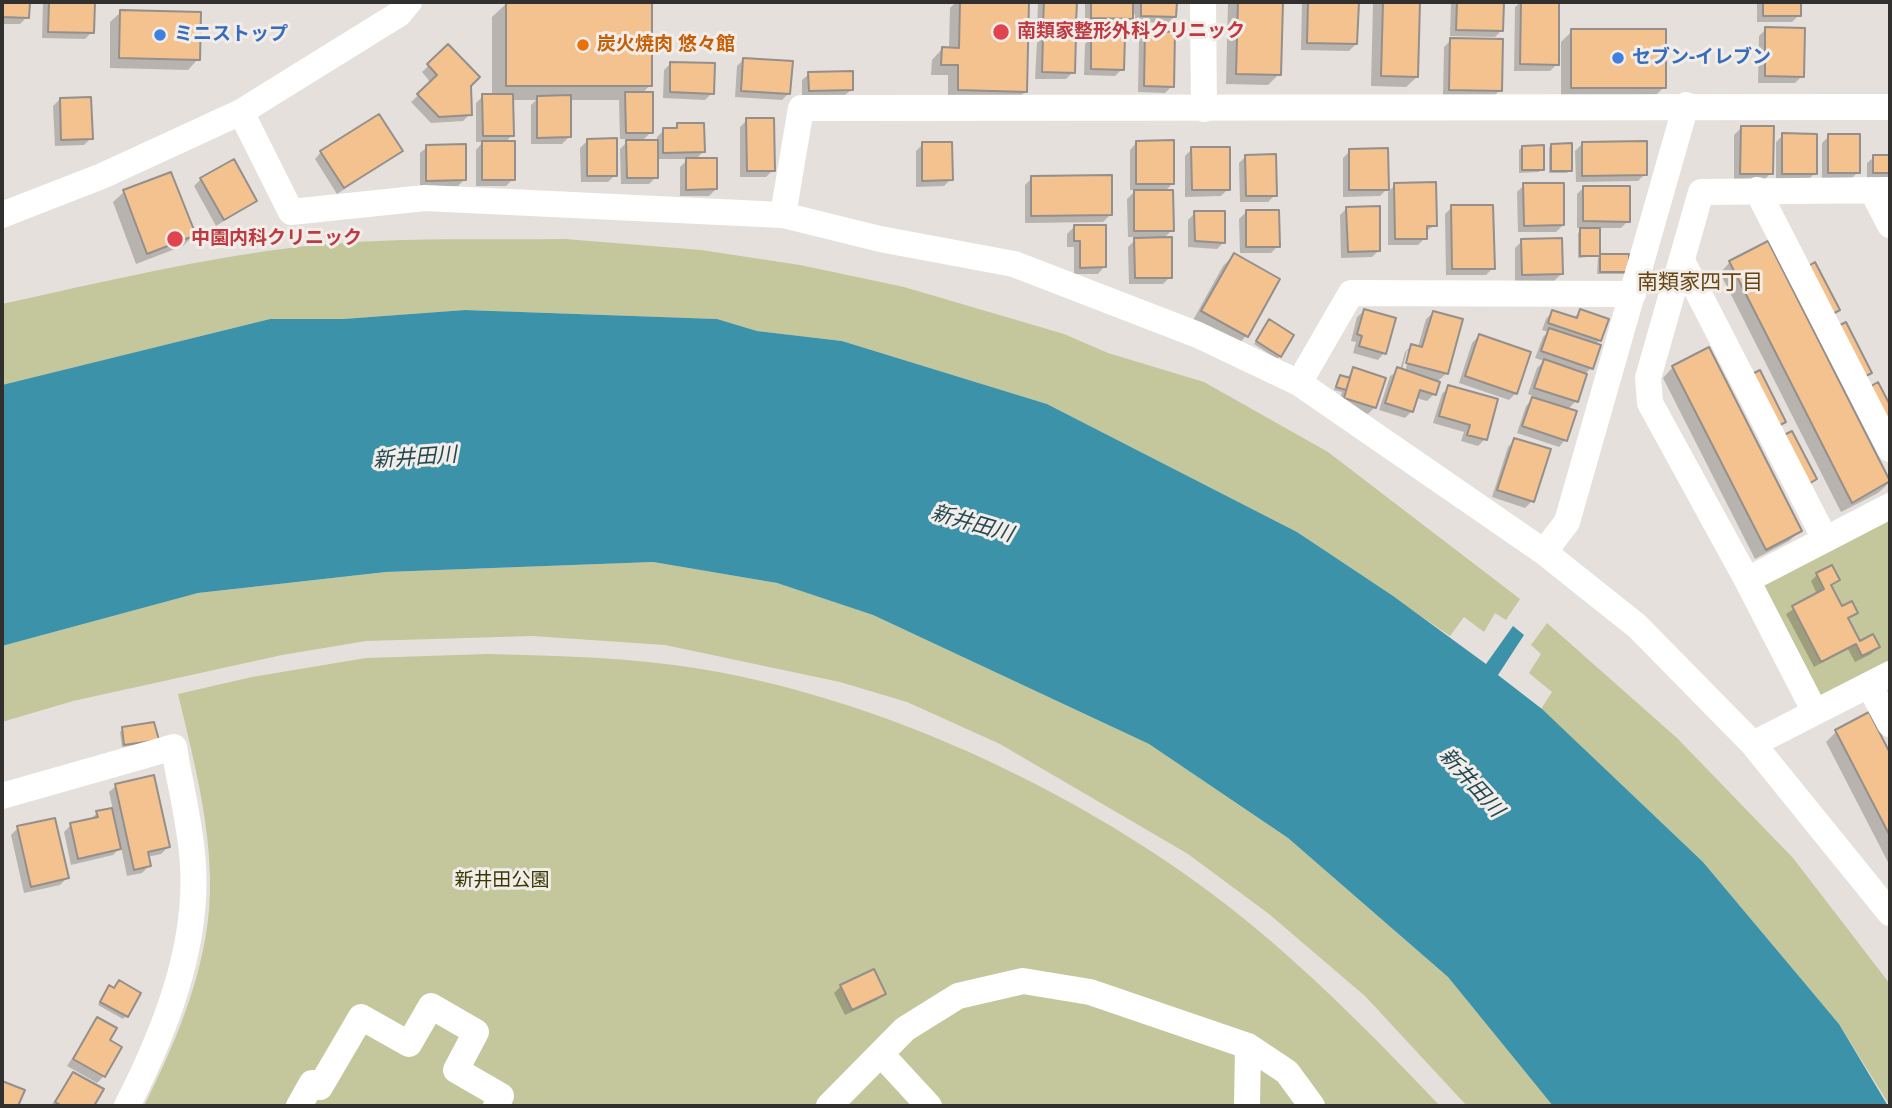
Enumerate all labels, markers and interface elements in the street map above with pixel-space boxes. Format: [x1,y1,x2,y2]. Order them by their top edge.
place label: 南類家整形外科クリニック [1017,21,1245,43]
marker: 南類家整形外科クリニック [991,22,1011,42]
place label: ミニストップ [174,24,288,46]
marker: ミニストップ [152,27,168,43]
place label: 炭火焼肉 悠々館 [597,34,735,56]
marker: 炭火焼肉 悠々館 [575,37,591,53]
place label: セブン-イレブン [1632,47,1771,69]
marker: セブン-イレブン [1610,50,1626,66]
place label: 中園内科クリニック [191,228,362,250]
marker: 中園内科クリニック [165,229,185,249]
district label: 南類家四丁目 [1637,270,1763,296]
water label: 新井田川 [372,443,458,473]
water label: 新井田川 [928,500,1016,548]
water label: 新井田川 [1434,743,1508,823]
park label: 新井田公園 [455,870,549,892]

